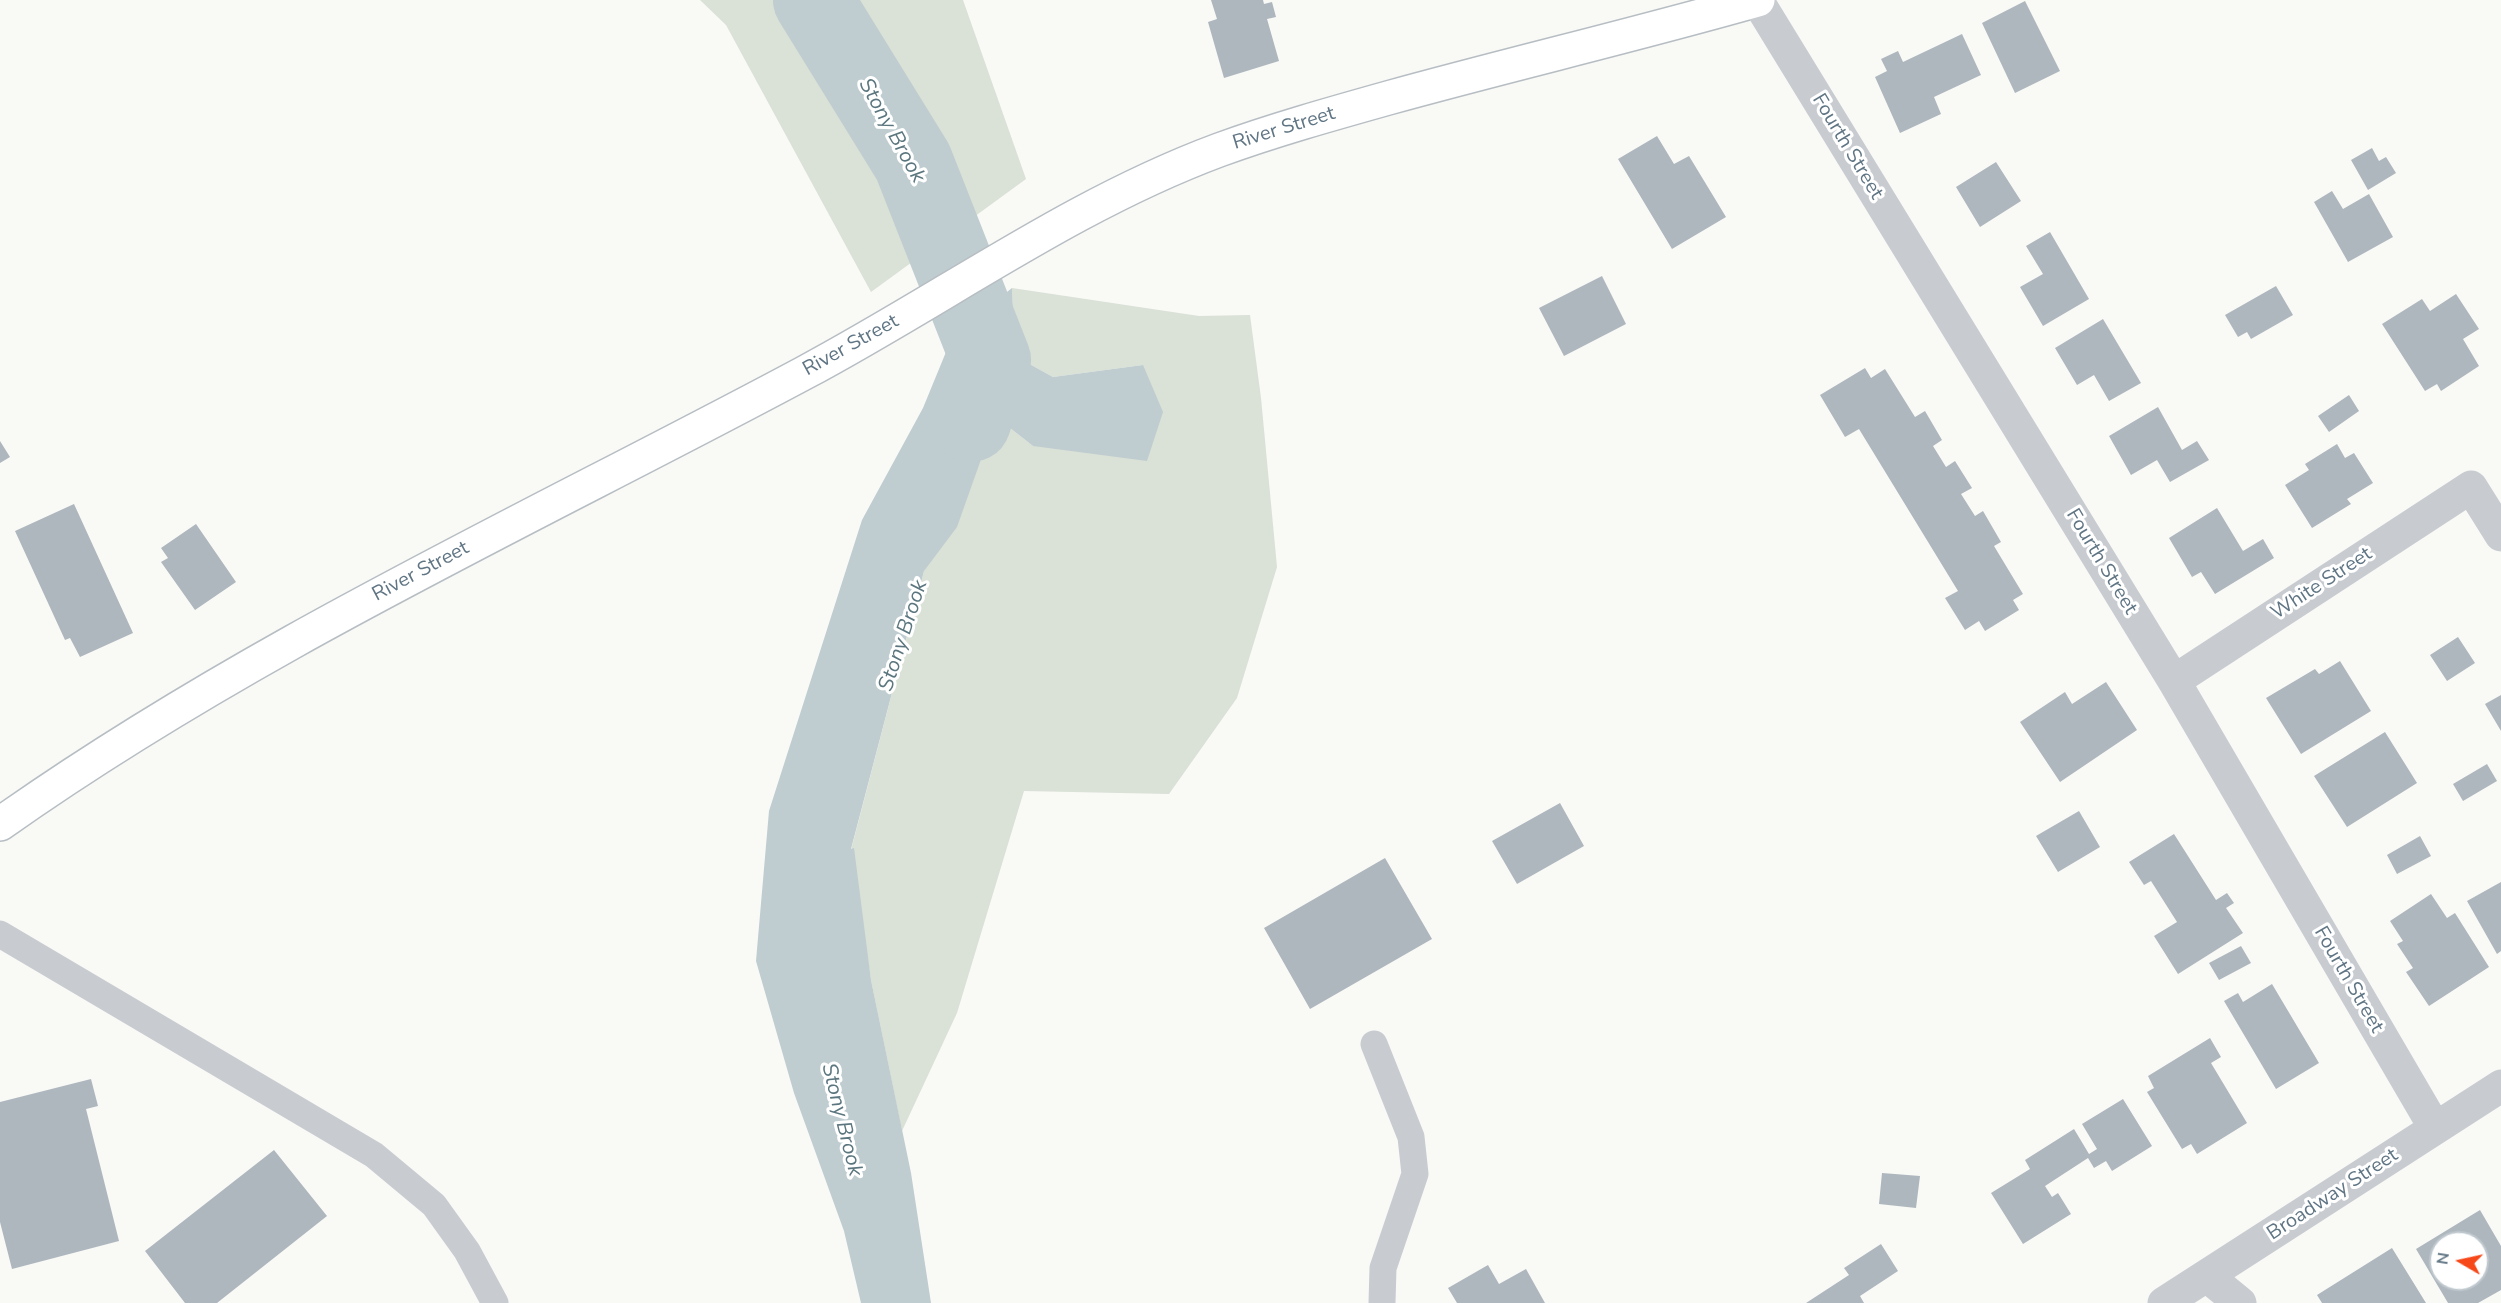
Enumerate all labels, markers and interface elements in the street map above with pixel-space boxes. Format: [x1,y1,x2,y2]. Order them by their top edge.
water label: Stony Brook [852,74,930,188]
street label: Fourth Street [1806,90,1888,204]
street label: River Street [1230,102,1338,156]
street label: River Street [799,310,903,382]
street label: Fourth Street [2060,505,2142,619]
street label: River Street [369,537,473,607]
street label: White Street [2267,543,2377,625]
water label: Stony Brook [874,577,934,695]
street label: Fourth Street [2308,923,2388,1037]
water label: Stony Brook [815,1061,867,1179]
street label: Broadway Street [2263,1144,2403,1246]
north arrow [2429,1231,2489,1291]
text: N [2431,1251,2455,1266]

